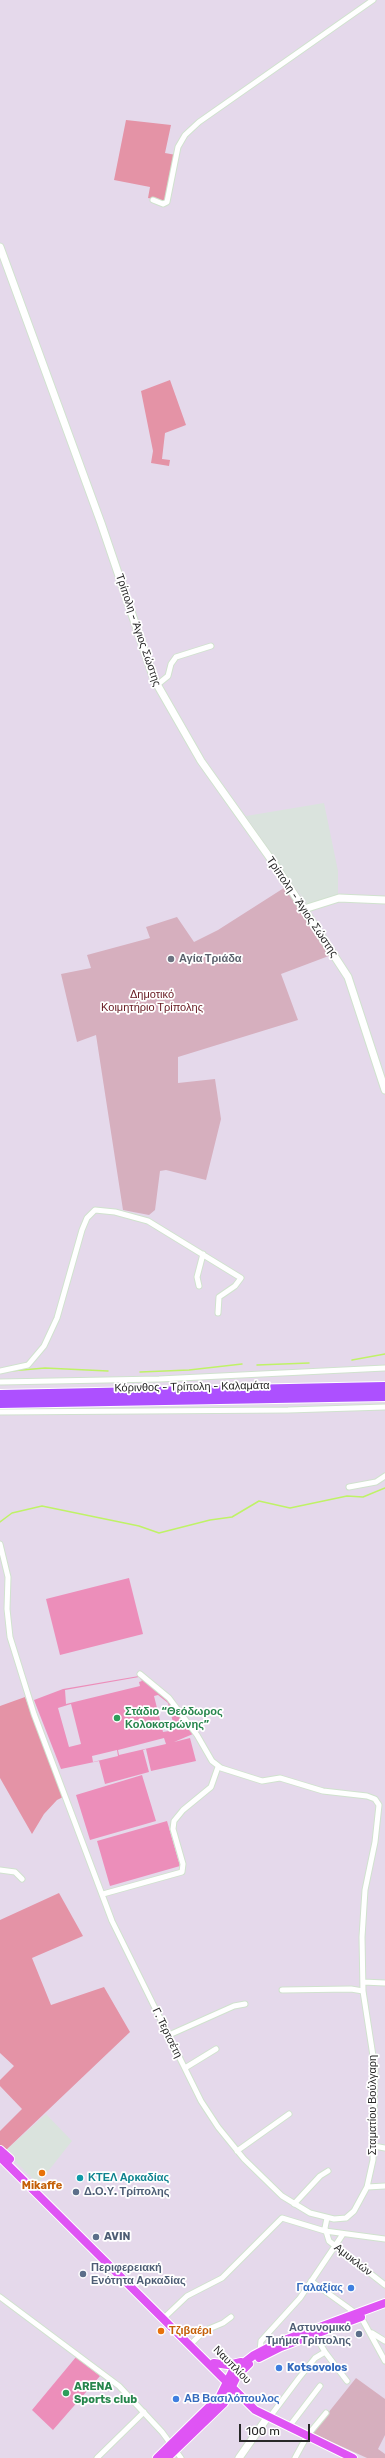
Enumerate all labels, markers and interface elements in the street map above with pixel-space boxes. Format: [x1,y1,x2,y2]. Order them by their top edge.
street label: Τρίπολη - Άγιος Σώστης [113,572,163,688]
street label: Τρίπολη - Άγιος Σώστης [263,854,341,960]
place label: Αγία Τριάδα [179,952,242,966]
marker: Αγία Τριάδα [166,954,176,964]
park label: Δημοτικό Κοιμητήριο Τρίπολης [101,988,203,1014]
street label: Κόρινθος - Τρίπολη - Καλαμάτα [114,1379,270,1395]
place label: Στάδιο “Θεόδωρος Κολοκοτρώνης” [125,1705,223,1731]
marker: Στάδιο “Θεόδωρος Κολοκοτρώνης” [112,1713,122,1723]
street label: Γ. Τερτσέτη [149,2006,185,2060]
street label: Σταματίου Βούλγαρη [366,2055,380,2155]
marker: Mikaffe [37,2168,47,2178]
place label: ΚΤΕΛ Αρκαδίας [88,2171,169,2185]
marker: ΚΤΕΛ Αρκαδίας [75,2173,85,2183]
place label: Mikaffe [22,2179,62,2193]
place label: Δ.Ο.Υ. Τρίπολης [84,2185,169,2199]
marker: Δ.Ο.Υ. Τρίπολης [71,2187,81,2197]
place label: AVIN [104,2230,130,2244]
marker: AVIN [91,2232,101,2242]
street label: Αμυκλών [331,2241,375,2279]
place label: Περιφερειακή Ενότητα Αρκαδίας [91,2261,186,2287]
marker: Περιφερειακή Ενότητα Αρκαδίας [78,2269,88,2279]
place label: Γαλαξίας [296,2281,343,2295]
marker: Γαλαξίας [346,2283,356,2293]
place label: Αστυνομικό Τμήμα Τρίπολης [266,2321,351,2347]
place label: Τζιβαέρι [169,2324,212,2338]
marker: Τζιβαέρι [156,2326,166,2336]
marker: Αστυνομικό Τμήμα Τρίπολης [354,2329,364,2339]
street label: Ναυπλίου [210,2343,254,2387]
place label: Kotsovolos [287,2361,347,2375]
marker: Kotsovolos [274,2363,284,2373]
place label: ARENA Sports club [74,2380,137,2406]
marker: ARENA Sports club [61,2388,71,2398]
place label: ΑΒ Βασιλόπουλος [184,2392,280,2406]
marker: ΑΒ Βασιλόπουλος [171,2394,181,2404]
scale bar [241,2416,312,2442]
text: 100 m [246,2424,280,2438]

